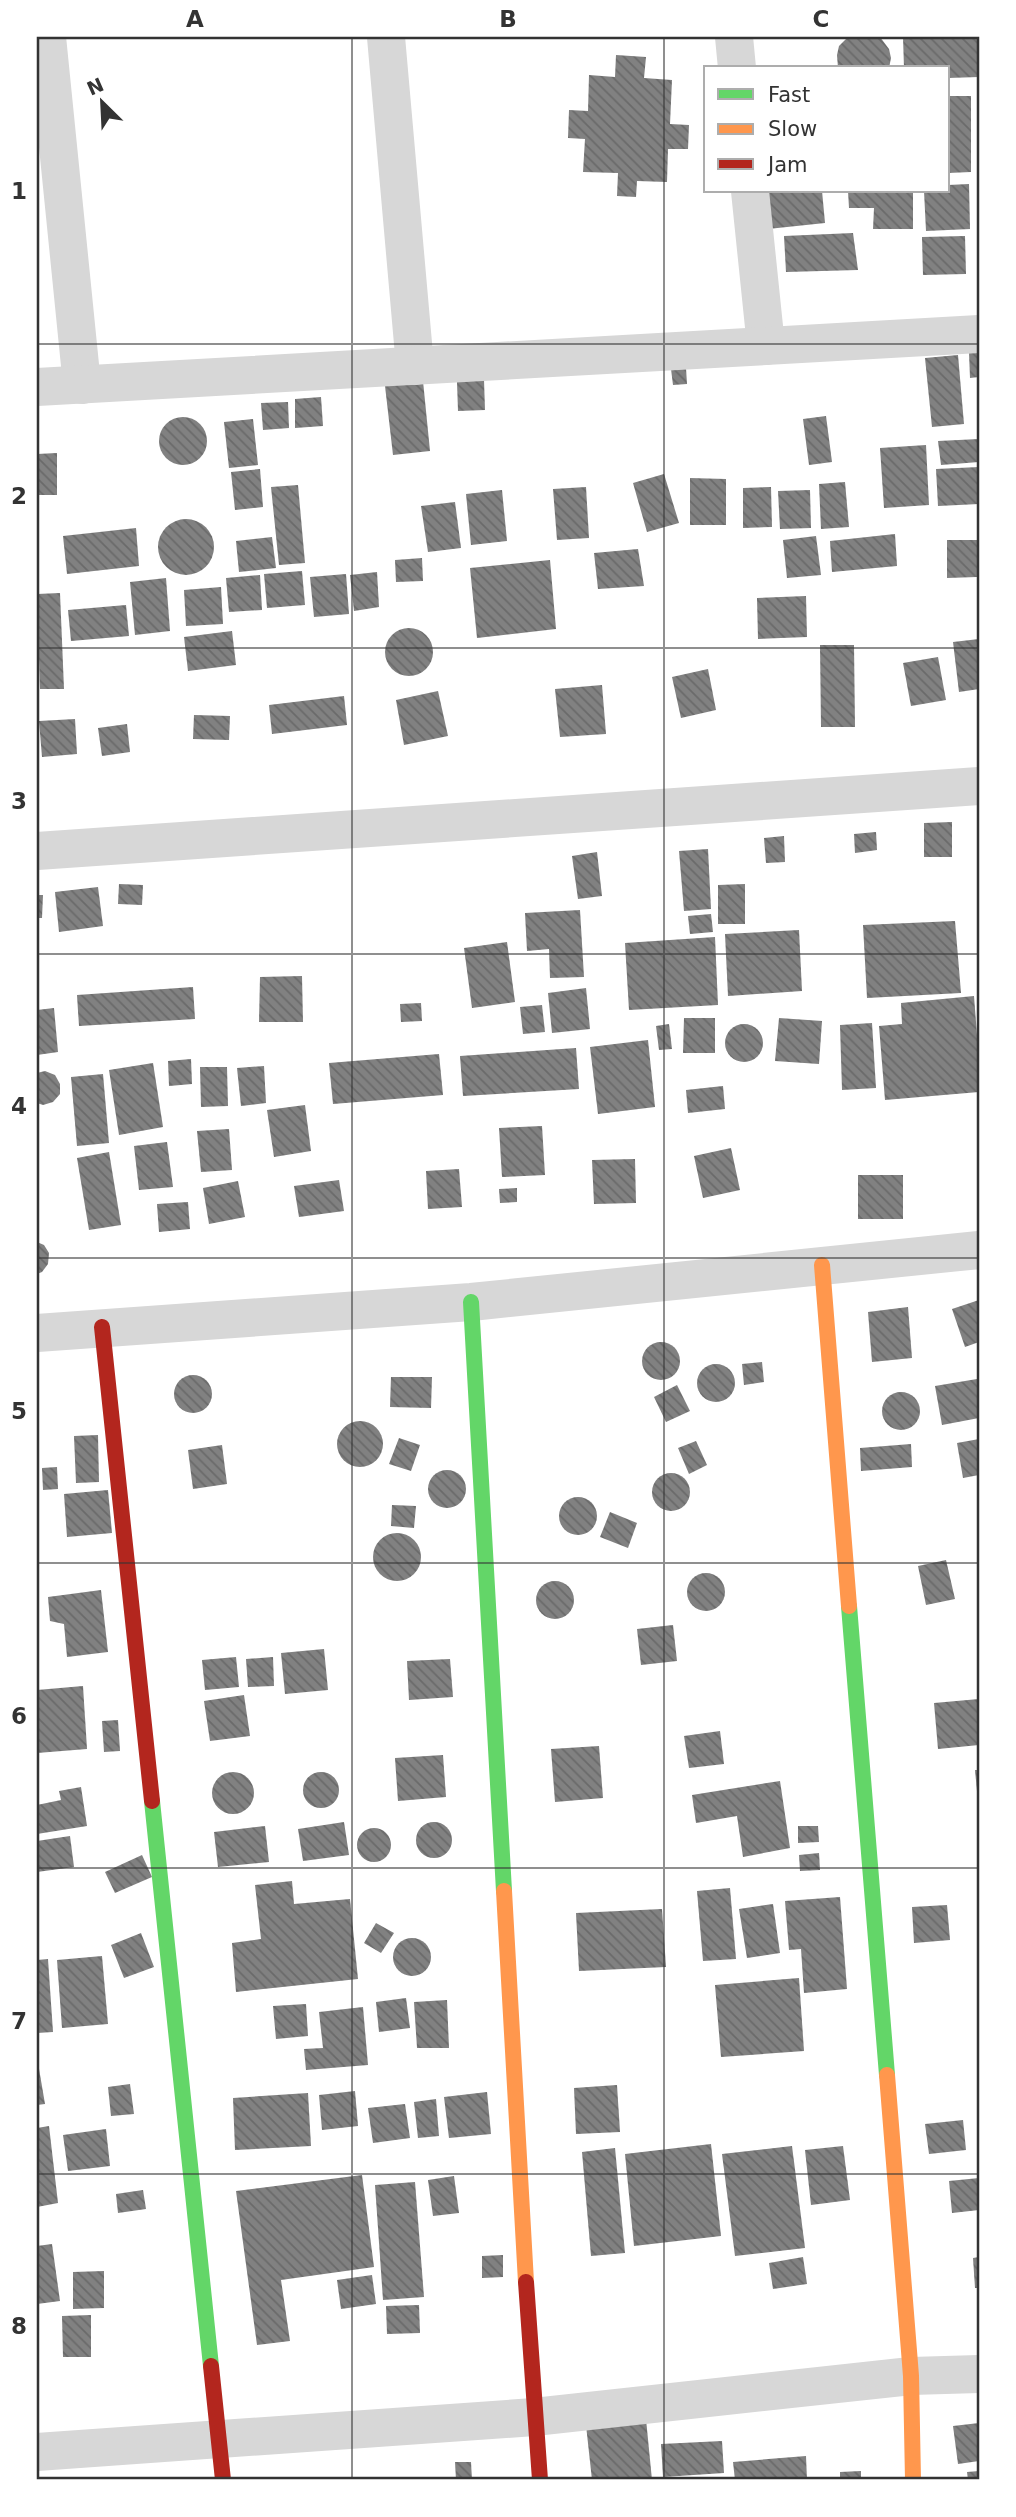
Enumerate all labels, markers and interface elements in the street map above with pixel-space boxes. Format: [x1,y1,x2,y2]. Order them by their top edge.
text: A [186,6,204,32]
text: B [499,6,517,32]
text: C [813,6,829,32]
north arrow [66,66,136,136]
legend [704,66,950,192]
text: N [83,73,107,100]
text: Fast [768,83,810,107]
text: Slow [768,117,817,141]
text: Jam [766,153,808,177]
text: 1 [11,178,27,204]
text: 2 [11,483,27,509]
text: 3 [11,788,27,814]
text: 4 [11,1093,27,1119]
text: 5 [11,1398,27,1424]
text: 6 [11,1703,27,1729]
text: 7 [11,2008,27,2034]
text: 8 [11,2313,27,2339]

